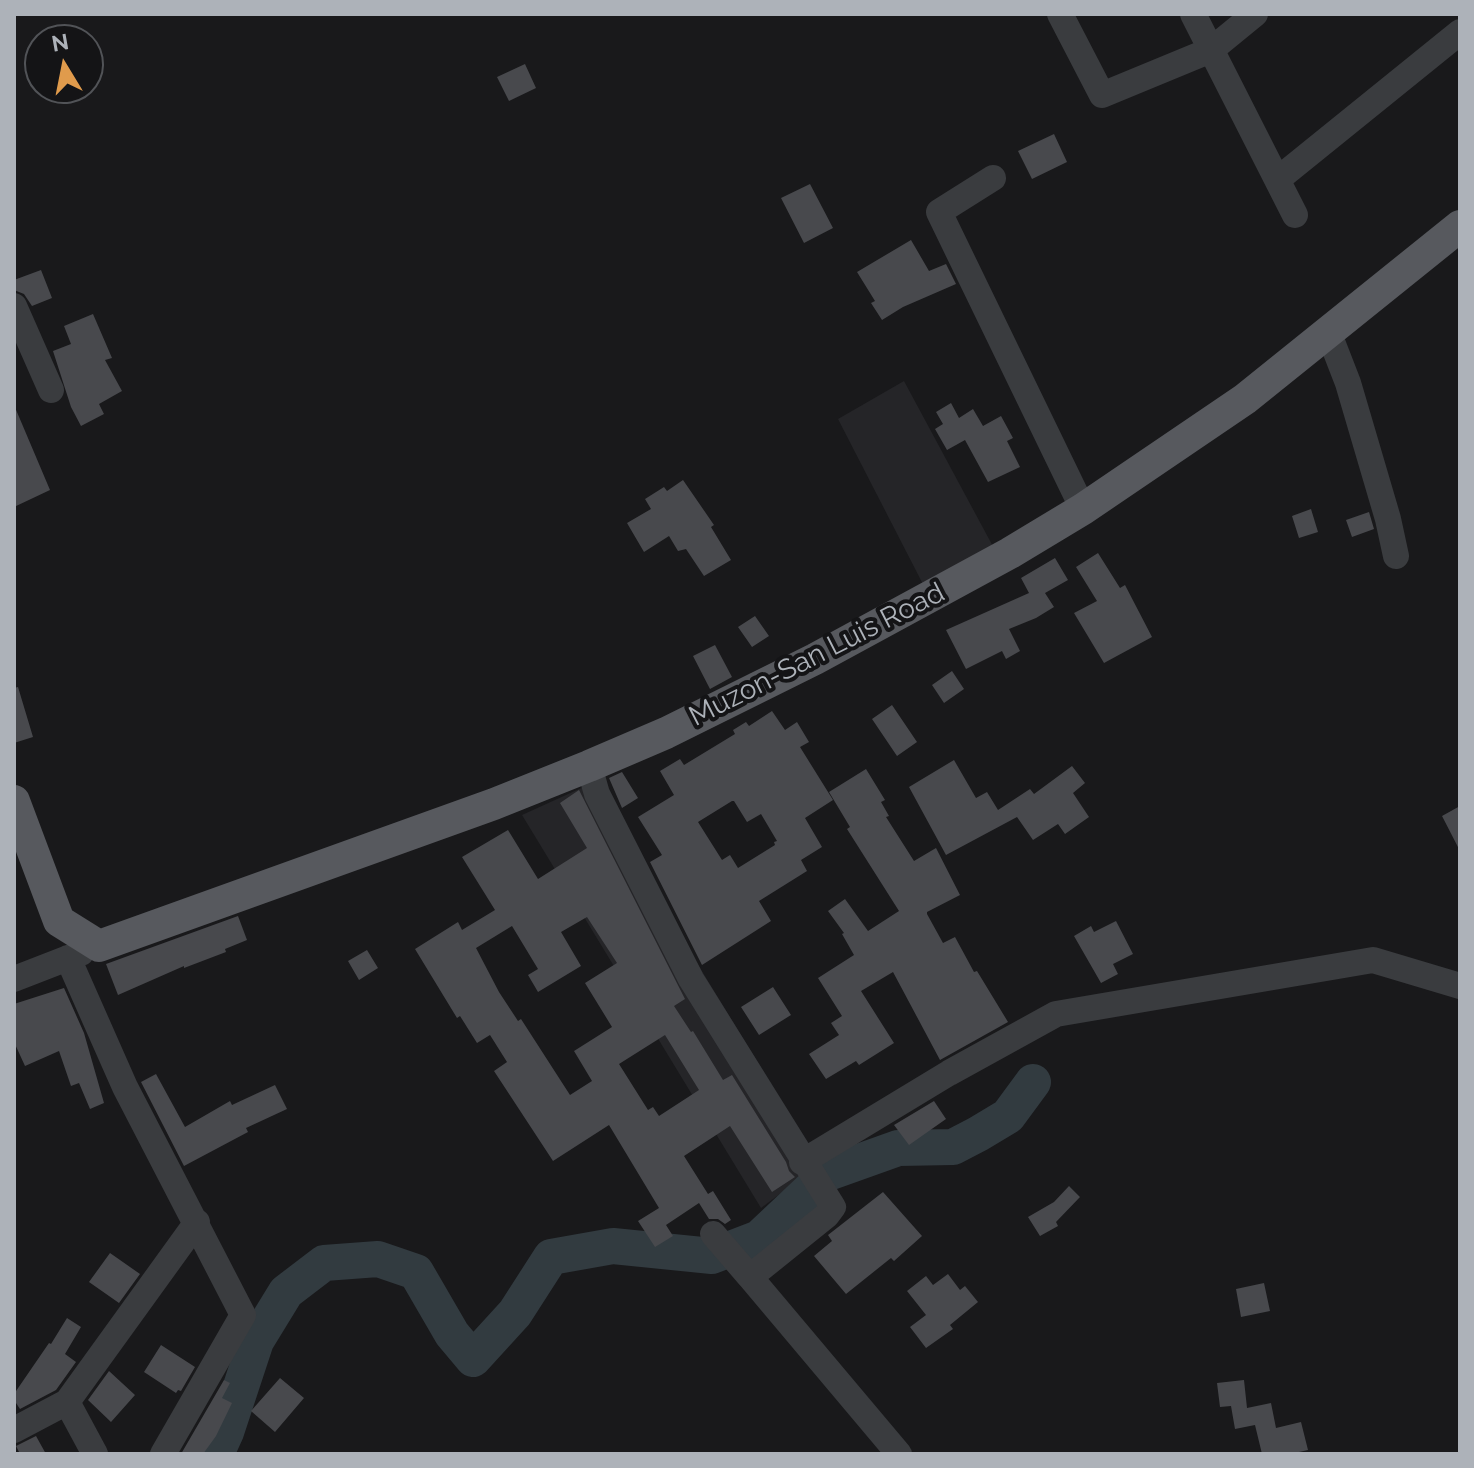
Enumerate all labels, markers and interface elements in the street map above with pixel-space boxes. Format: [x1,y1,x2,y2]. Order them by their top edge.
north arrow [24,24,104,104]
text: N [50,28,71,57]
street label: Muzon-San Luis Road [684,576,950,734]

